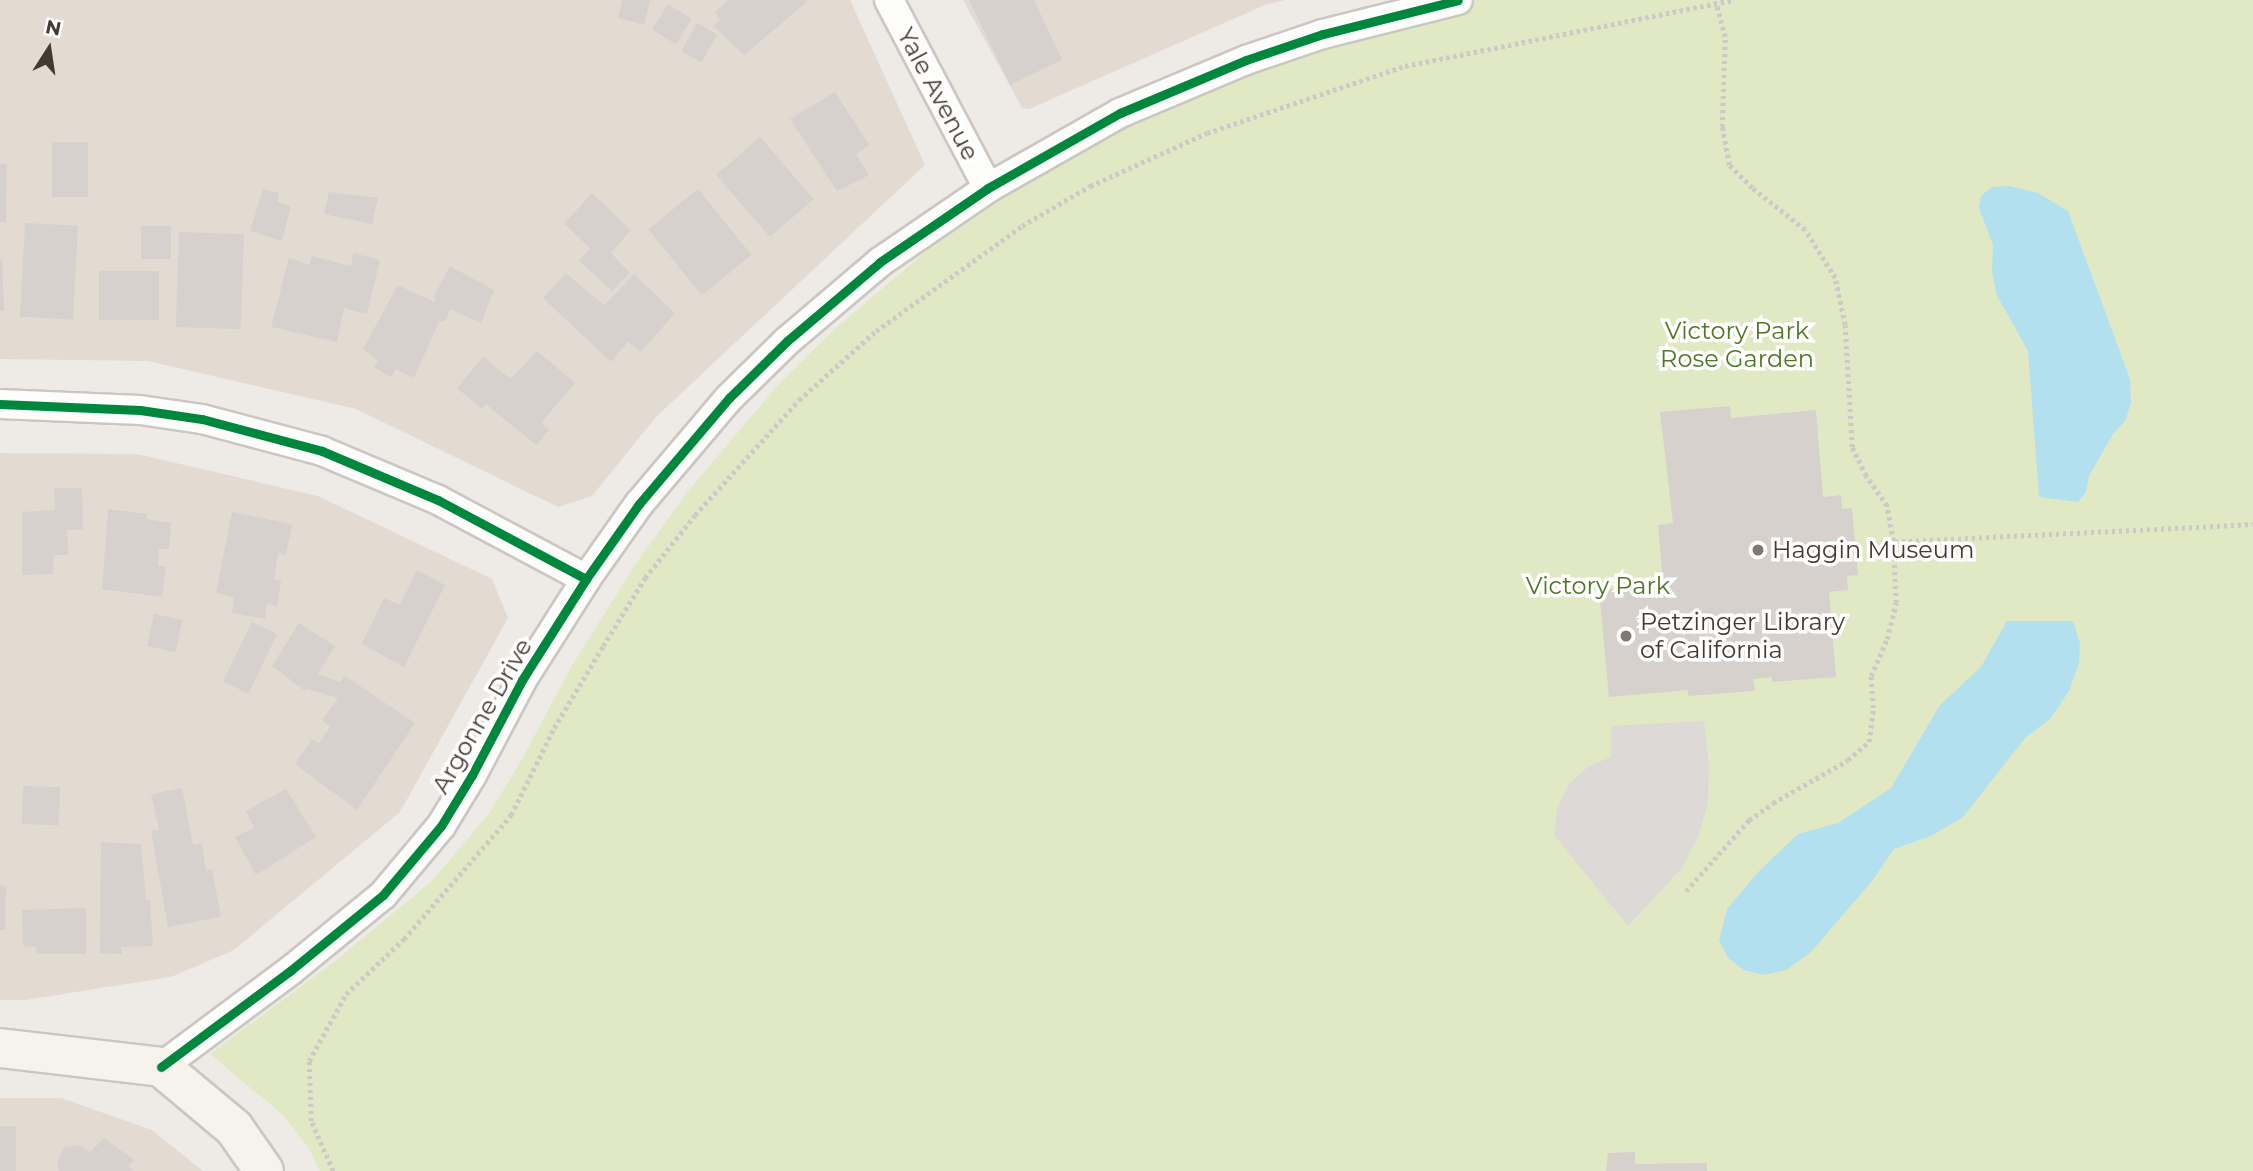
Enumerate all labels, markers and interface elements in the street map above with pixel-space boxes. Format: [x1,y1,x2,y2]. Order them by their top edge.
north arrow [14,14,84,84]
text: N [44,15,63,41]
street label: Yale Avenue [891,23,985,165]
park label: Victory Park Rose Garden [1660,317,1814,373]
place label: Haggin Museum [1772,536,1974,564]
marker: Haggin Museum [1750,542,1766,558]
park label: Victory Park [1526,572,1670,600]
place label: Petzinger Library of California [1640,608,1845,664]
marker: Petzinger Library of California [1618,628,1634,644]
street label: Argonne Drive [426,633,538,799]

